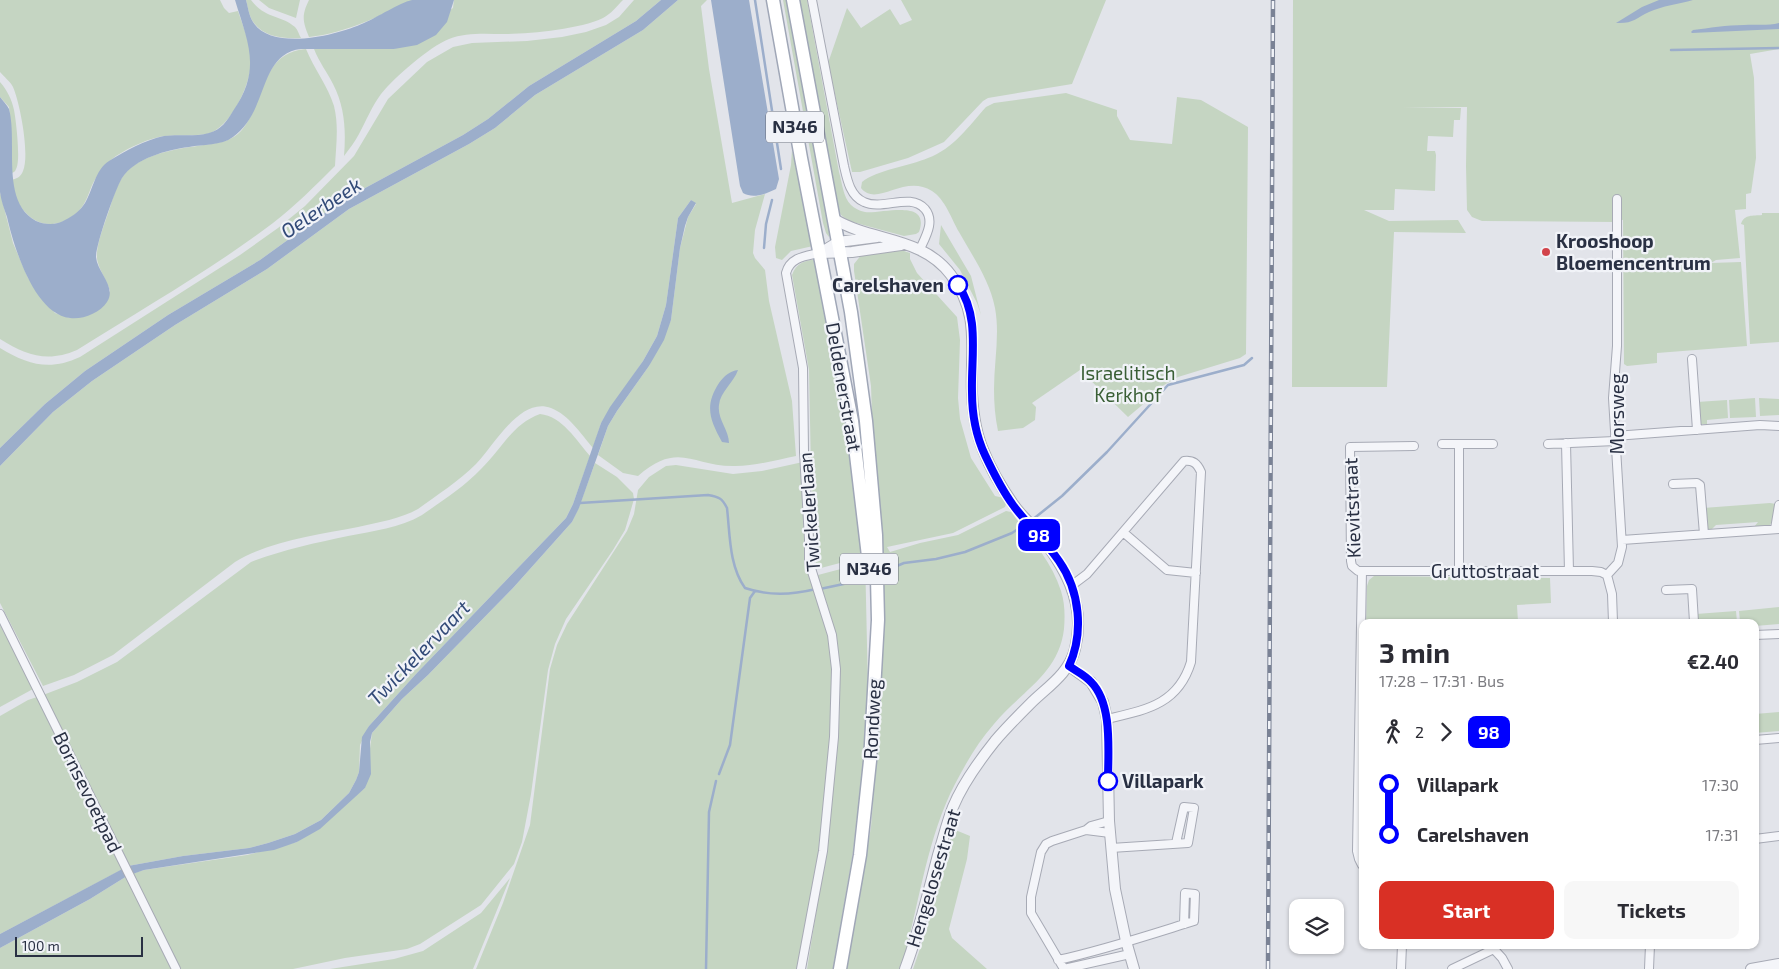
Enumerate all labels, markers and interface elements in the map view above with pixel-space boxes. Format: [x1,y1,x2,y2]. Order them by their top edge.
road number: N346 [766,111,824,142]
water label: Oelerbeek [276,172,365,243]
place label: Krooshoop Bloemencentrum [1556,229,1711,274]
marker: Krooshoop Bloemencentrum [1540,246,1552,258]
place label: Carelshaven [832,273,944,296]
marker: Carelshaven [948,275,968,295]
street label: Deldenerstraat [822,320,867,453]
park label: Israelitisch Kerkhof [1080,361,1176,406]
street label: Morsweg [1605,373,1628,455]
street label: Twickelerlaan [793,451,824,573]
street label: Kievitstraat [1338,457,1365,559]
line badge: 98 [1016,519,1062,551]
text: 98 [1028,524,1050,546]
road number: N346 [840,554,898,584]
street label: Gruttostraat [1431,559,1539,582]
water label: Twickelervaart [362,594,475,710]
text: 3 min [1379,635,1450,669]
text: €2.40 [1687,650,1739,673]
text: 17:28 – 17:31 · Bus [1379,671,1504,690]
street label: Rondweg [858,678,885,760]
icon: walk [1379,718,1407,746]
icon: forward [1432,718,1460,746]
text: 98 [1478,721,1500,743]
text: 2 [1415,722,1424,741]
street label: Bornsevoetpad [49,728,128,856]
place label: Villapark [1122,769,1204,792]
marker: Villapark [1098,771,1118,791]
text: Villapark [1417,773,1499,796]
text: 17:30 [1702,775,1739,794]
street label: Hengelosestraat [901,806,965,950]
text: Carelshaven [1417,823,1529,846]
text: 17:31 [1705,825,1739,844]
button: Start [1379,881,1554,939]
button: Tickets [1564,881,1739,939]
map controls [1289,899,1344,954]
button: layers [1289,899,1344,954]
scale bar [15,934,142,957]
text: 100 m [22,937,60,954]

